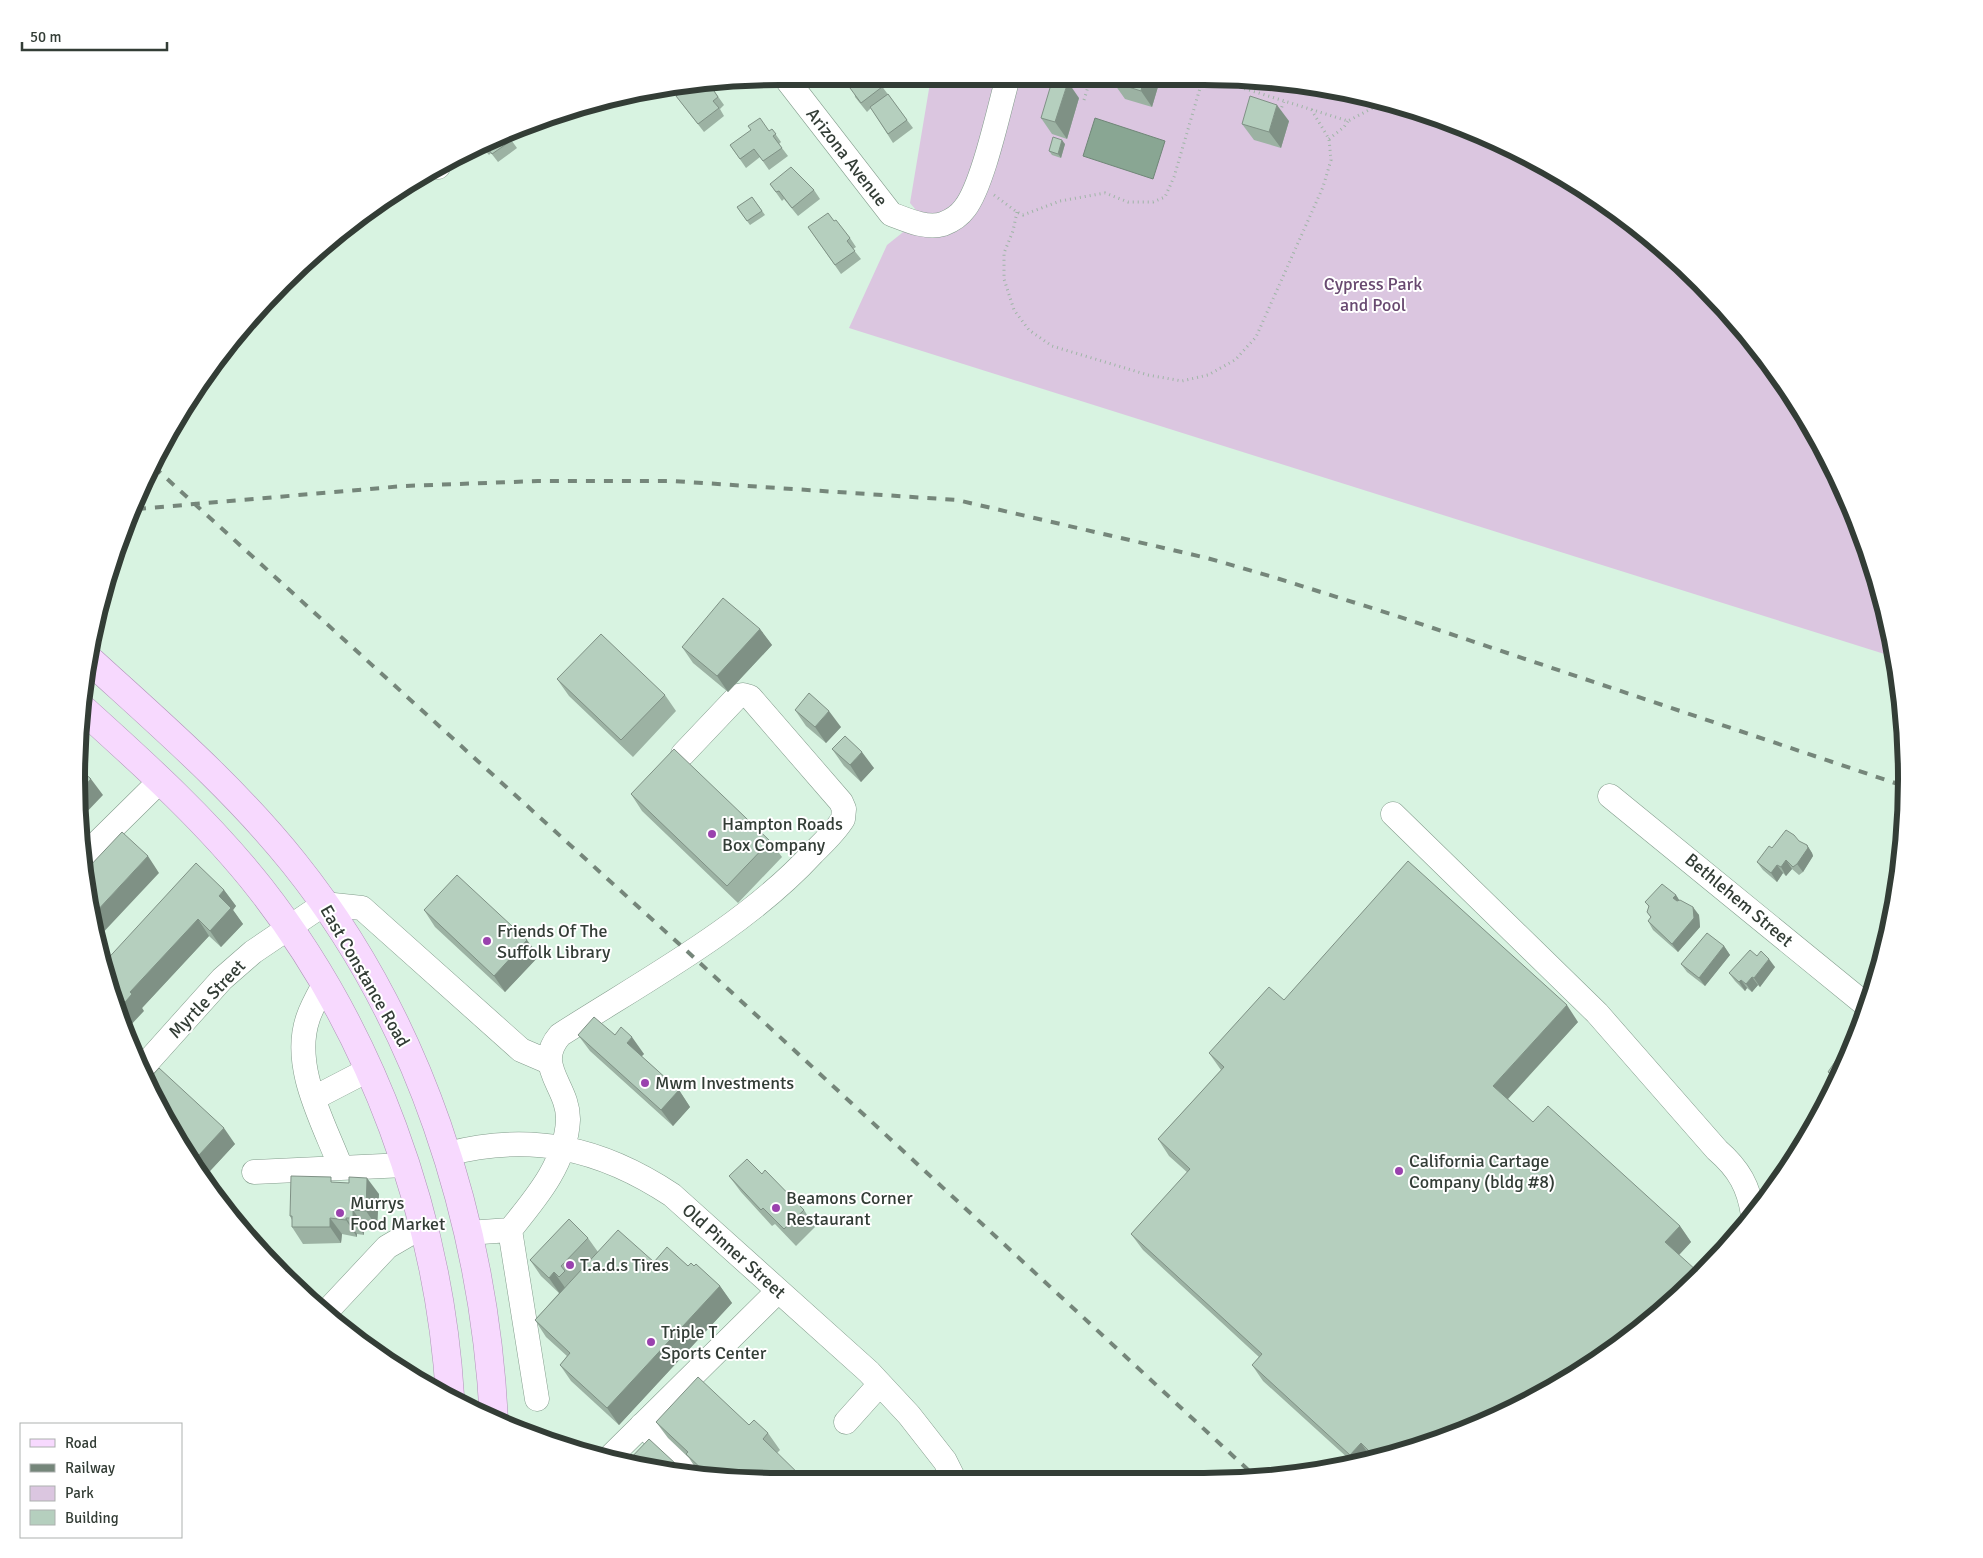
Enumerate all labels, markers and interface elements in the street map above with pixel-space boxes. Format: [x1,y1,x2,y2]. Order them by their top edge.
scale bar [22,20,168,52]
text: 50 m [30,28,61,46]
street label: Arizona Avenue [802,103,892,211]
park label: Cypress Park and Pool [1324,273,1422,316]
place label: Hampton Roads Box Company [722,813,843,856]
marker: Hampton Roads Box Company [706,828,718,840]
street label: Bethlehem Street [1681,848,1797,952]
street label: East Constance Road [315,901,415,1051]
place label: Friends Of The Suffolk Library [497,920,611,963]
marker: Friends Of The Suffolk Library [481,935,493,947]
street label: Myrtle Street [164,955,250,1043]
place label: Mwm Investments [655,1072,794,1094]
marker: Mwm Investments [639,1077,651,1089]
place label: California Cartage Company (bldg #8) [1409,1150,1555,1193]
marker: California Cartage Company (bldg #8) [1393,1165,1405,1177]
place label: Beamons Corner Restaurant [786,1187,913,1230]
place label: Murrys Food Market [350,1192,445,1235]
street label: Old Pinner Street [678,1199,790,1303]
marker: Beamons Corner Restaurant [770,1202,782,1214]
marker: Murrys Food Market [334,1207,346,1219]
place label: T.a.d.s Tires [580,1254,669,1276]
marker: T.a.d.s Tires [564,1259,576,1271]
place label: Triple T Sports Center [661,1321,767,1364]
marker: Triple T Sports Center [645,1336,657,1348]
legend [20,1423,182,1538]
text: Road [65,1434,97,1452]
text: Railway [65,1459,115,1477]
text: Park [65,1484,94,1502]
text: Building [65,1509,119,1527]

